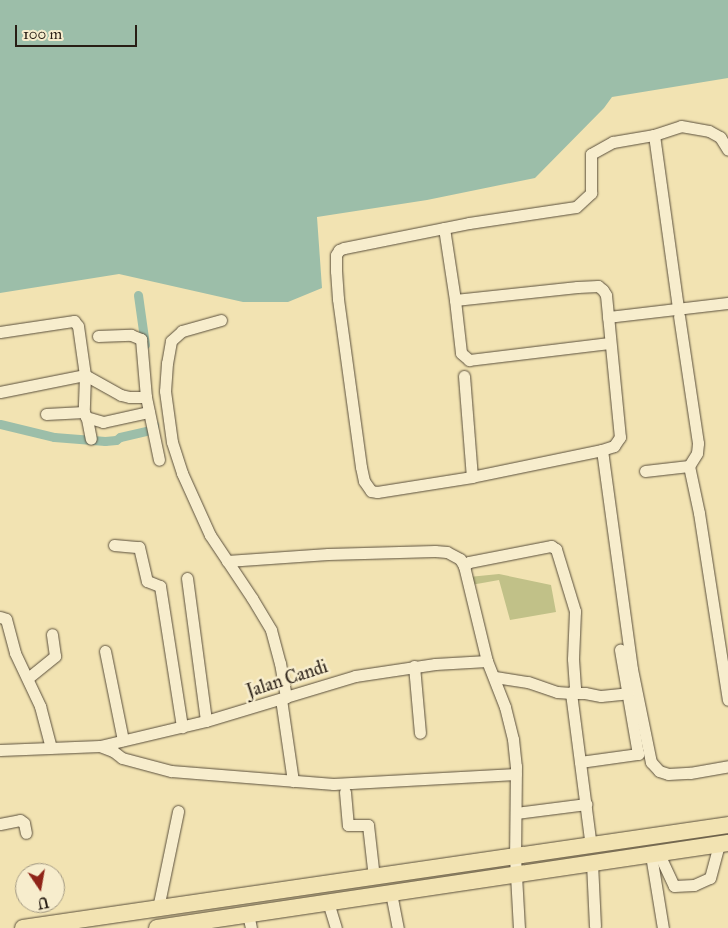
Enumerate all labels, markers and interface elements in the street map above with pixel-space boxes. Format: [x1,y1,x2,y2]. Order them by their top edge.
scale bar [18,15,140,47]
text: 100 m [23,25,62,43]
street label: Jalan Candi [244,656,330,702]
north arrow [15,863,65,913]
text: U [36,893,50,912]

